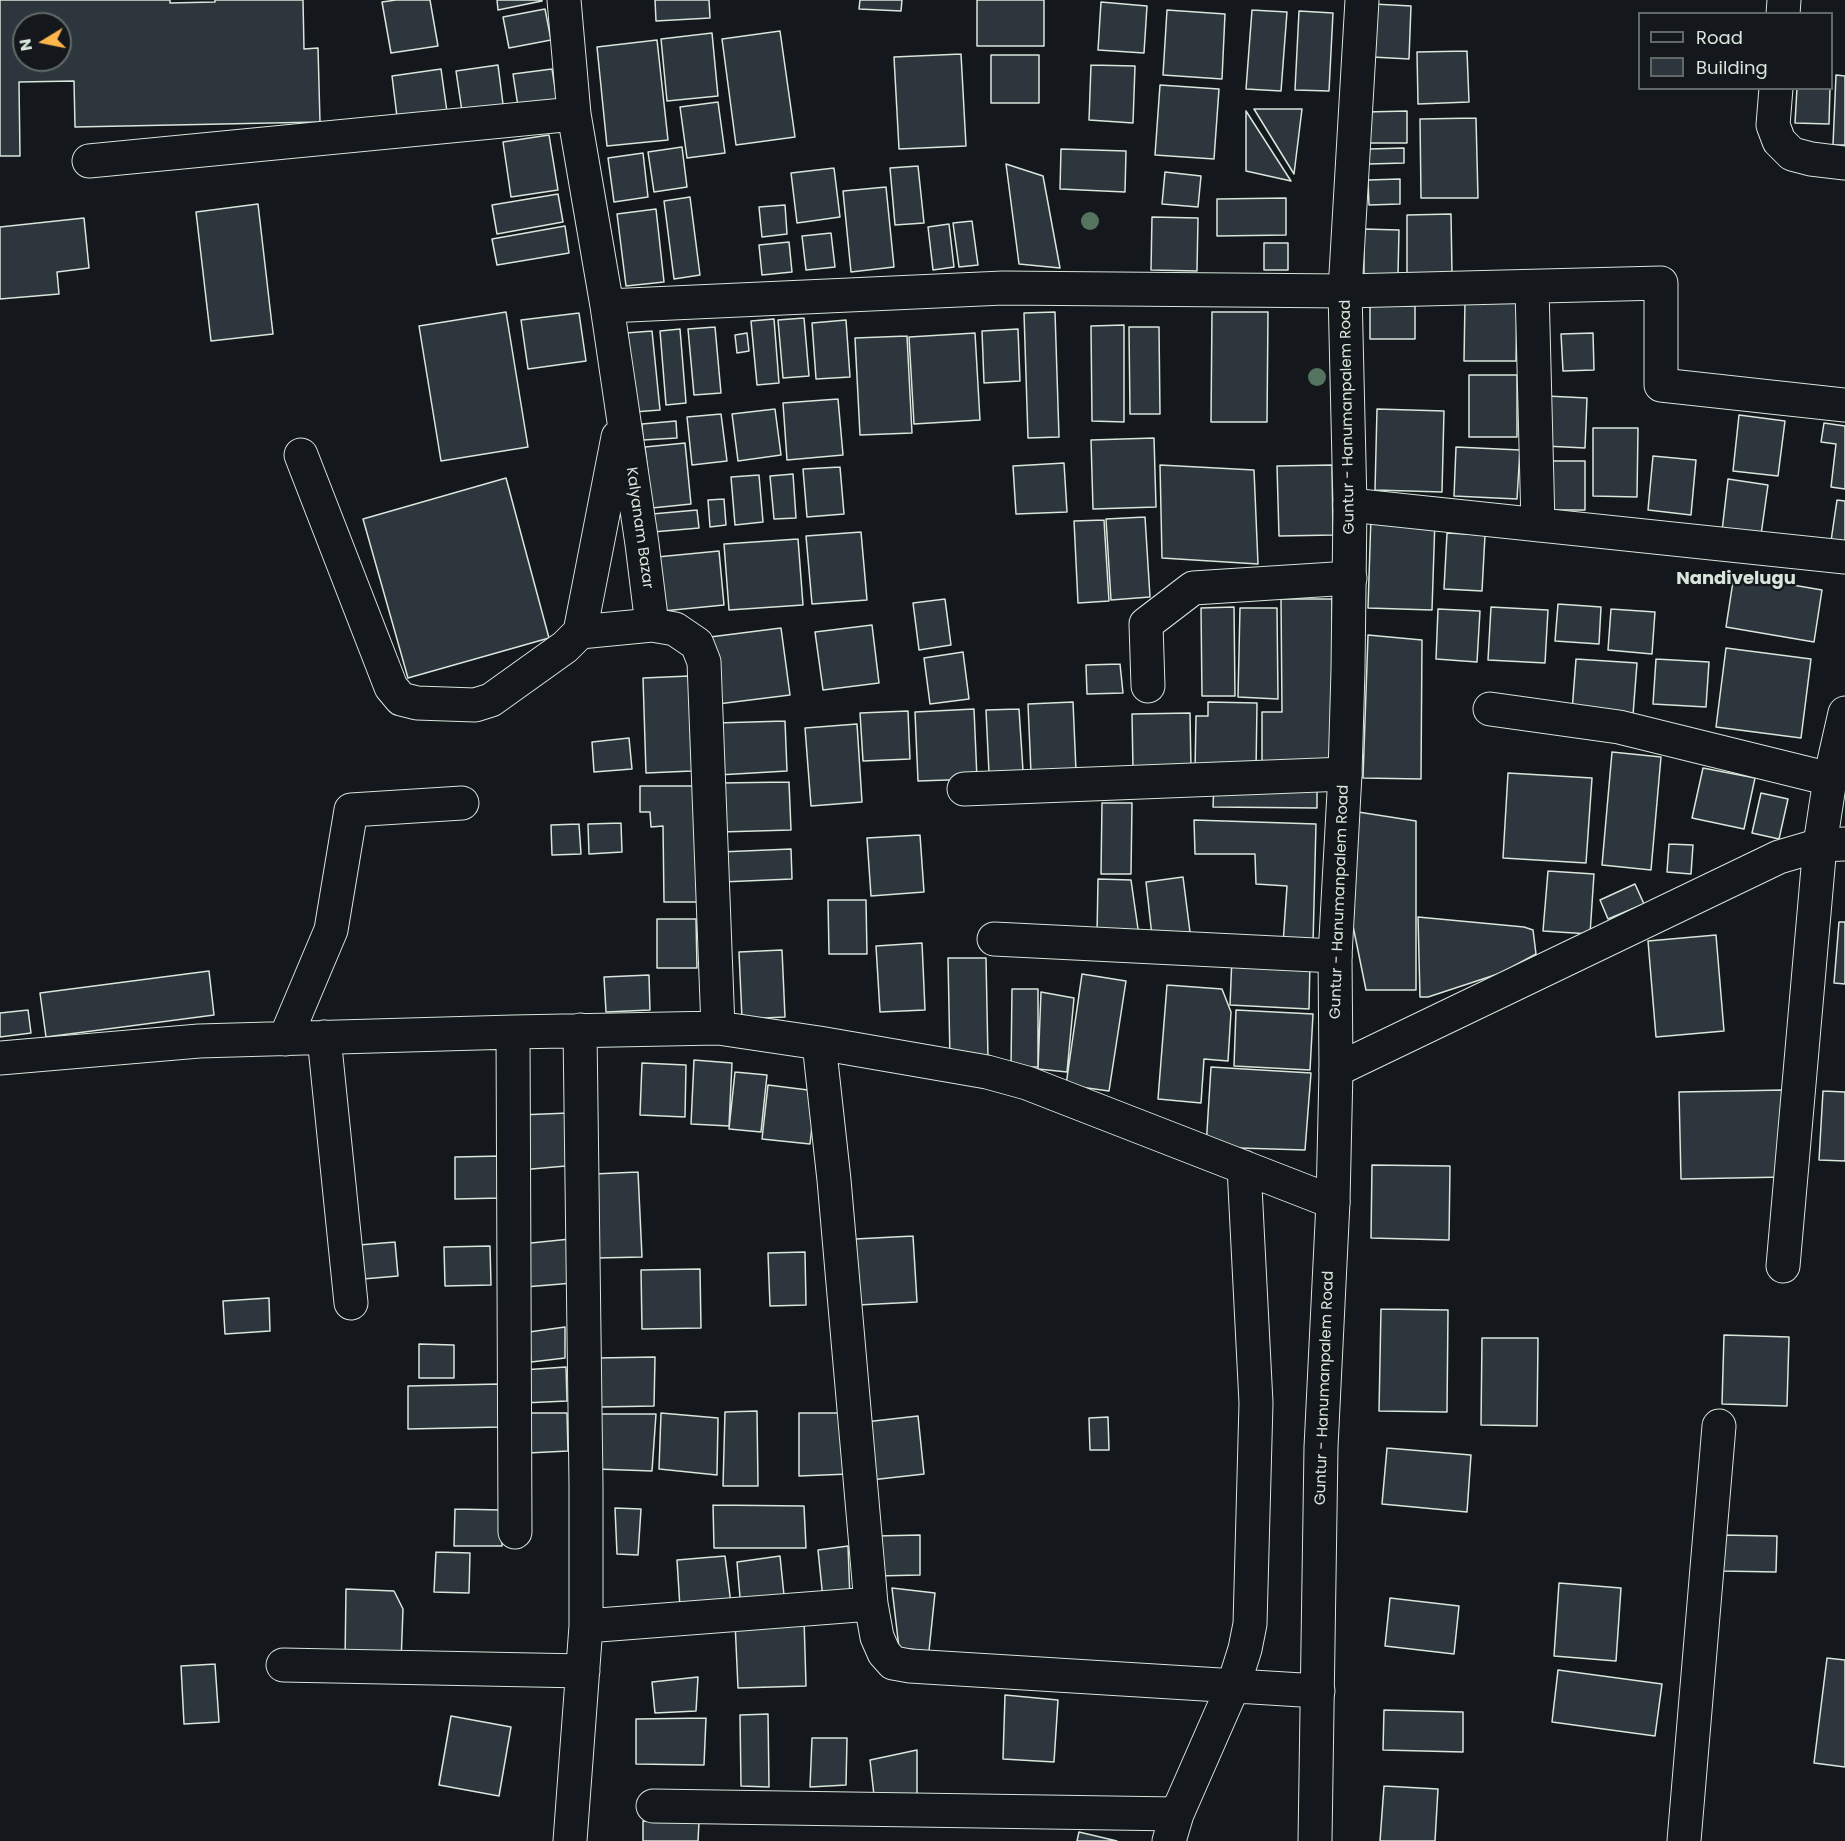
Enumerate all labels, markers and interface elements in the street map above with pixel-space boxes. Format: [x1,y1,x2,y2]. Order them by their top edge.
north arrow [12,12,72,72]
legend [1638,12,1833,90]
text: Road [1696,25,1743,50]
text: N [13,37,38,53]
text: Building [1696,55,1768,80]
street label: Guntur - Hanumanpalem Road [1337,300,1359,534]
street label: Kalyanam Bazar [622,466,656,590]
district label: Nandivelugu [1676,568,1796,590]
street label: Guntur - Hanumanpalem Road [1327,785,1353,1019]
street label: Guntur - Hanumanpalem Road [1312,1271,1338,1505]

